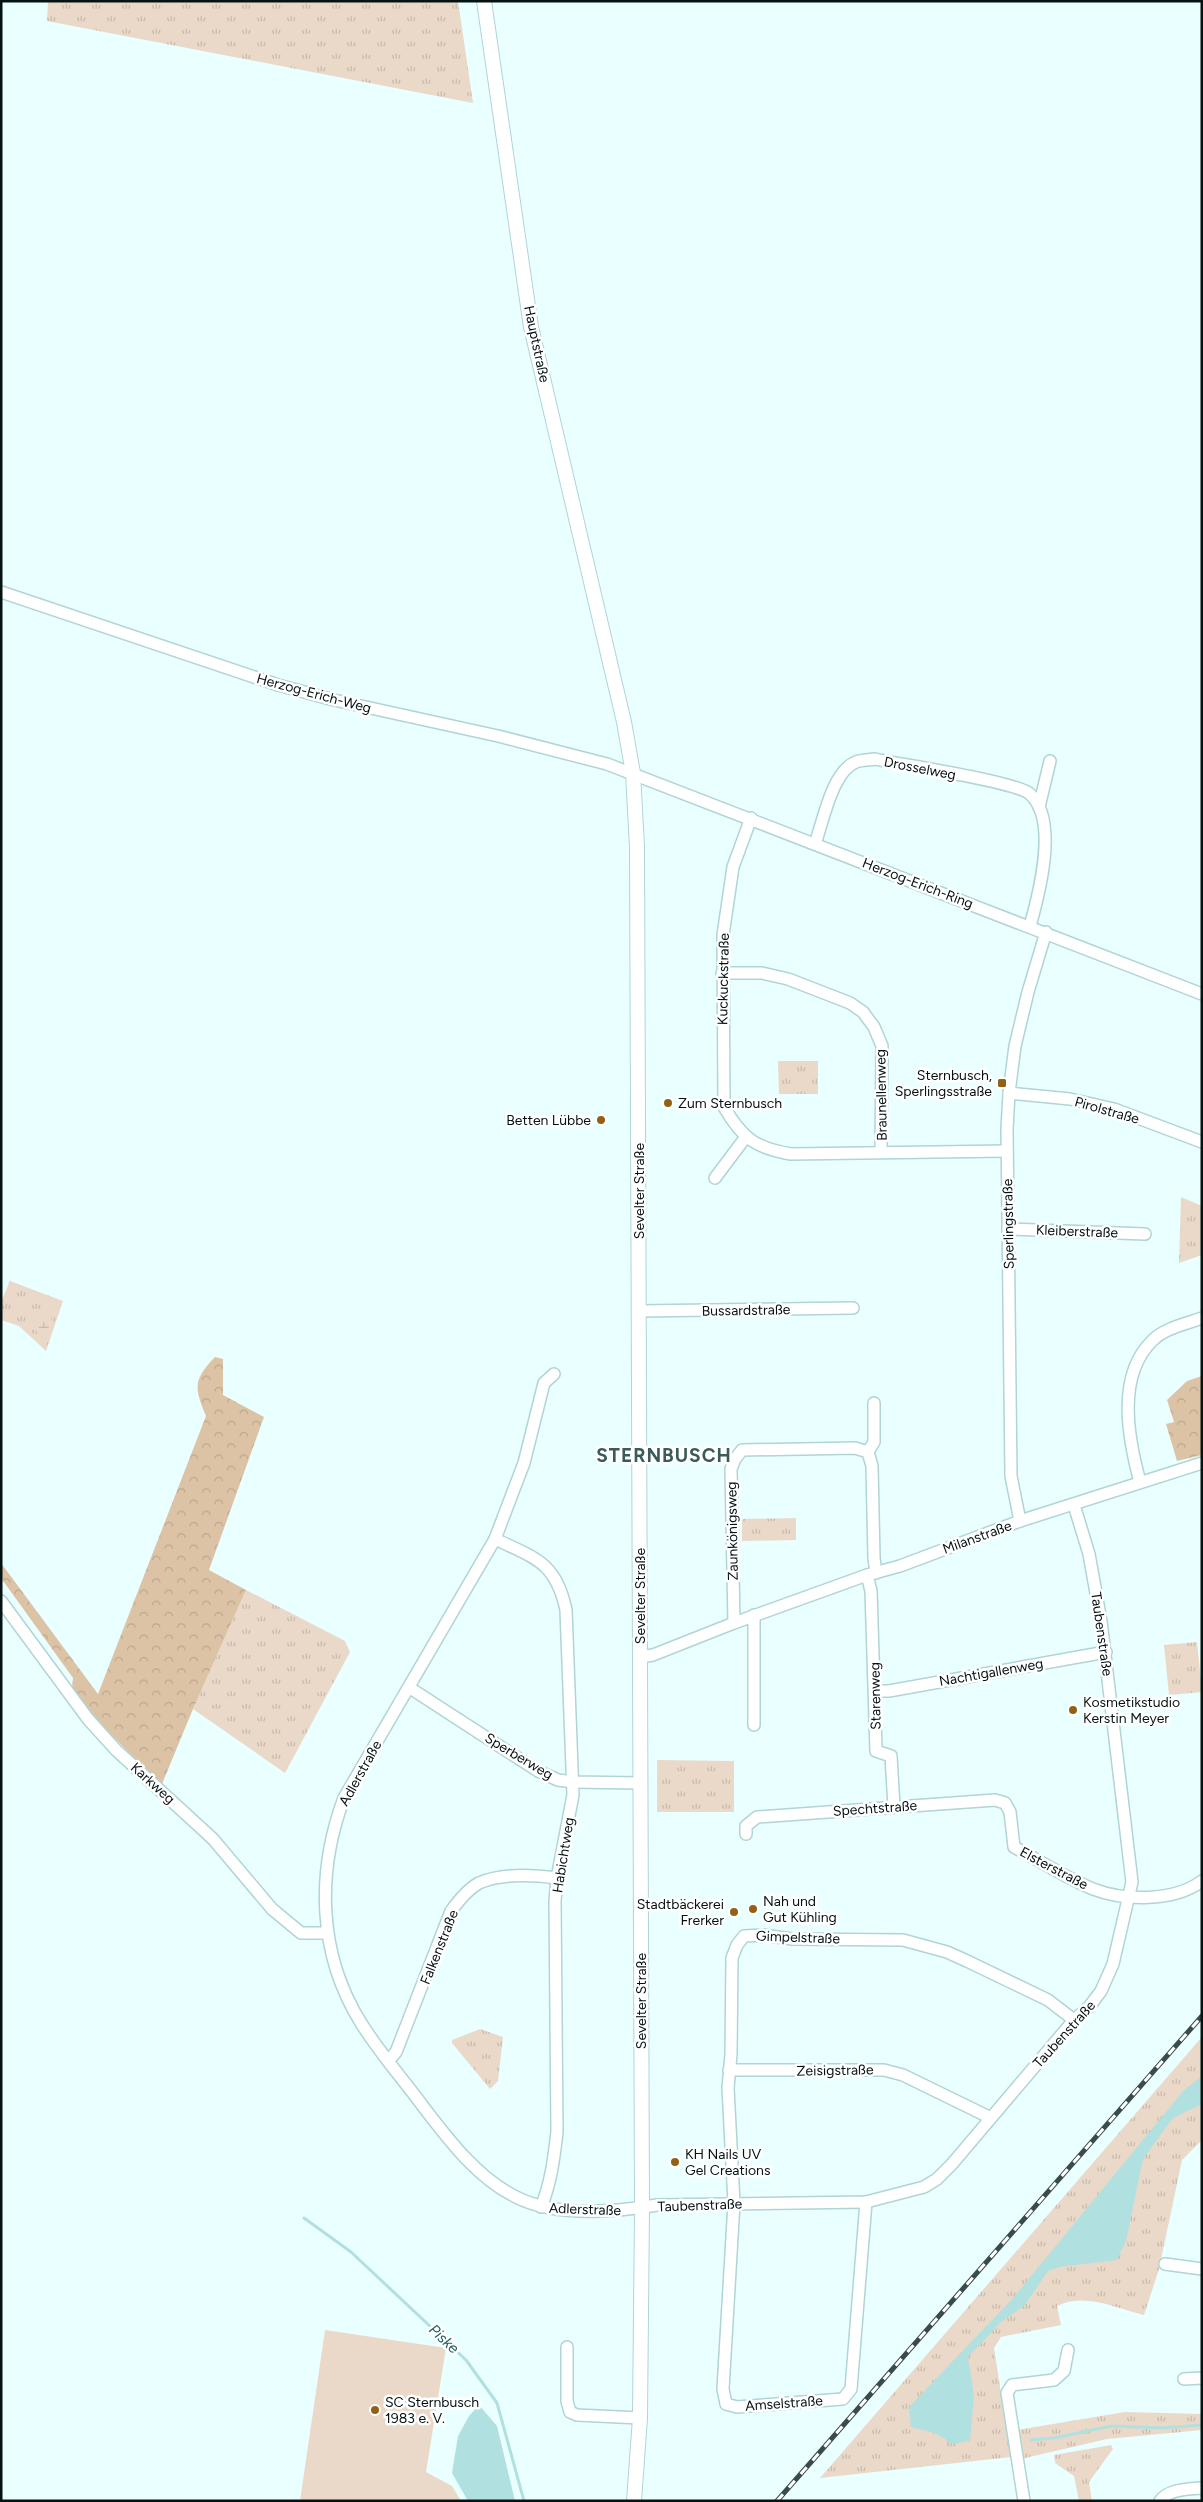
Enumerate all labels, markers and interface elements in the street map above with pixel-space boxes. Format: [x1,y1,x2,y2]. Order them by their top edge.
street label: Hauptstraße [520,304,553,384]
street label: Herzog-Erich-Weg [255,670,373,717]
street label: Drosselweg [882,753,957,784]
street label: Herzog-Erich-Ring [860,854,976,912]
street label: Kuckuckstraße [714,932,733,1025]
street label: Braunellenweg [872,1049,891,1141]
place label: Sternbusch, Sperlingsstraße [895,1067,992,1100]
marker: Sternbusch, Sperlingsstraße [996,1077,1008,1089]
street label: Pirolstraße [1073,1093,1142,1128]
place label: Zum Sternbusch [678,1095,782,1112]
marker: Zum Sternbusch [662,1097,674,1109]
place label: Betten Lübbe [506,1112,591,1129]
marker: Betten Lübbe [595,1114,607,1126]
street label: Sevelter Straße [631,1143,648,1239]
street label: Sperlingstraße [999,1178,1018,1270]
street label: Kleiberstraße [1036,1222,1119,1241]
street label: Bussardstraße [702,1301,791,1320]
district label: STERNBUSCH [596,1444,732,1467]
street label: Zaunkönigsweg [723,1481,742,1581]
street label: Milanstraße [940,1517,1014,1558]
street label: Sevelter Straße [632,1548,649,1644]
street label: Taubenstraße [1087,1591,1116,1678]
street label: Nachtigallenweg [938,1655,1044,1690]
street label: Starenweg [866,1662,885,1730]
place label: Kosmetikstudio Kerstin Meyer [1083,1694,1180,1727]
marker: Kosmetikstudio Kerstin Meyer [1067,1704,1079,1716]
street label: Sperberweg [482,1729,556,1783]
street label: Adlerstraße [335,1737,386,1809]
street label: Karkweg [127,1759,178,1808]
street label: Spechtstraße [832,1797,918,1820]
street label: Habichtweg [549,1816,578,1894]
street label: Elsterstraße [1017,1843,1091,1894]
place label: Nah und Gut Kühling [763,1893,837,1926]
place label: Stadtbäckerei Frerker [637,1896,724,1929]
marker: Nah und Gut Kühling [747,1903,759,1915]
marker: Stadtbäckerei Frerker [728,1906,740,1918]
street label: Falkenstraße [417,1907,462,1987]
street label: Gimpelstraße [756,1928,841,1947]
street label: Sevelter Straße [633,1953,650,2049]
street label: Taubenstraße [1030,1997,1099,2072]
street label: Zeisigstraße [796,2061,874,2080]
place label: KH Nails UV Gel Creations [685,2146,770,2179]
marker: KH Nails UV Gel Creations [669,2156,681,2168]
street label: Taubenstraße [657,2196,743,2215]
street label: Adlerstraße [549,2200,622,2219]
water label: Piske [425,2321,463,2357]
street label: Amselstraße [745,2392,824,2415]
place label: SC Sternbusch 1983 e. V. [385,2394,479,2427]
marker: SC Sternbusch 1983 e. V. [369,2404,381,2416]

